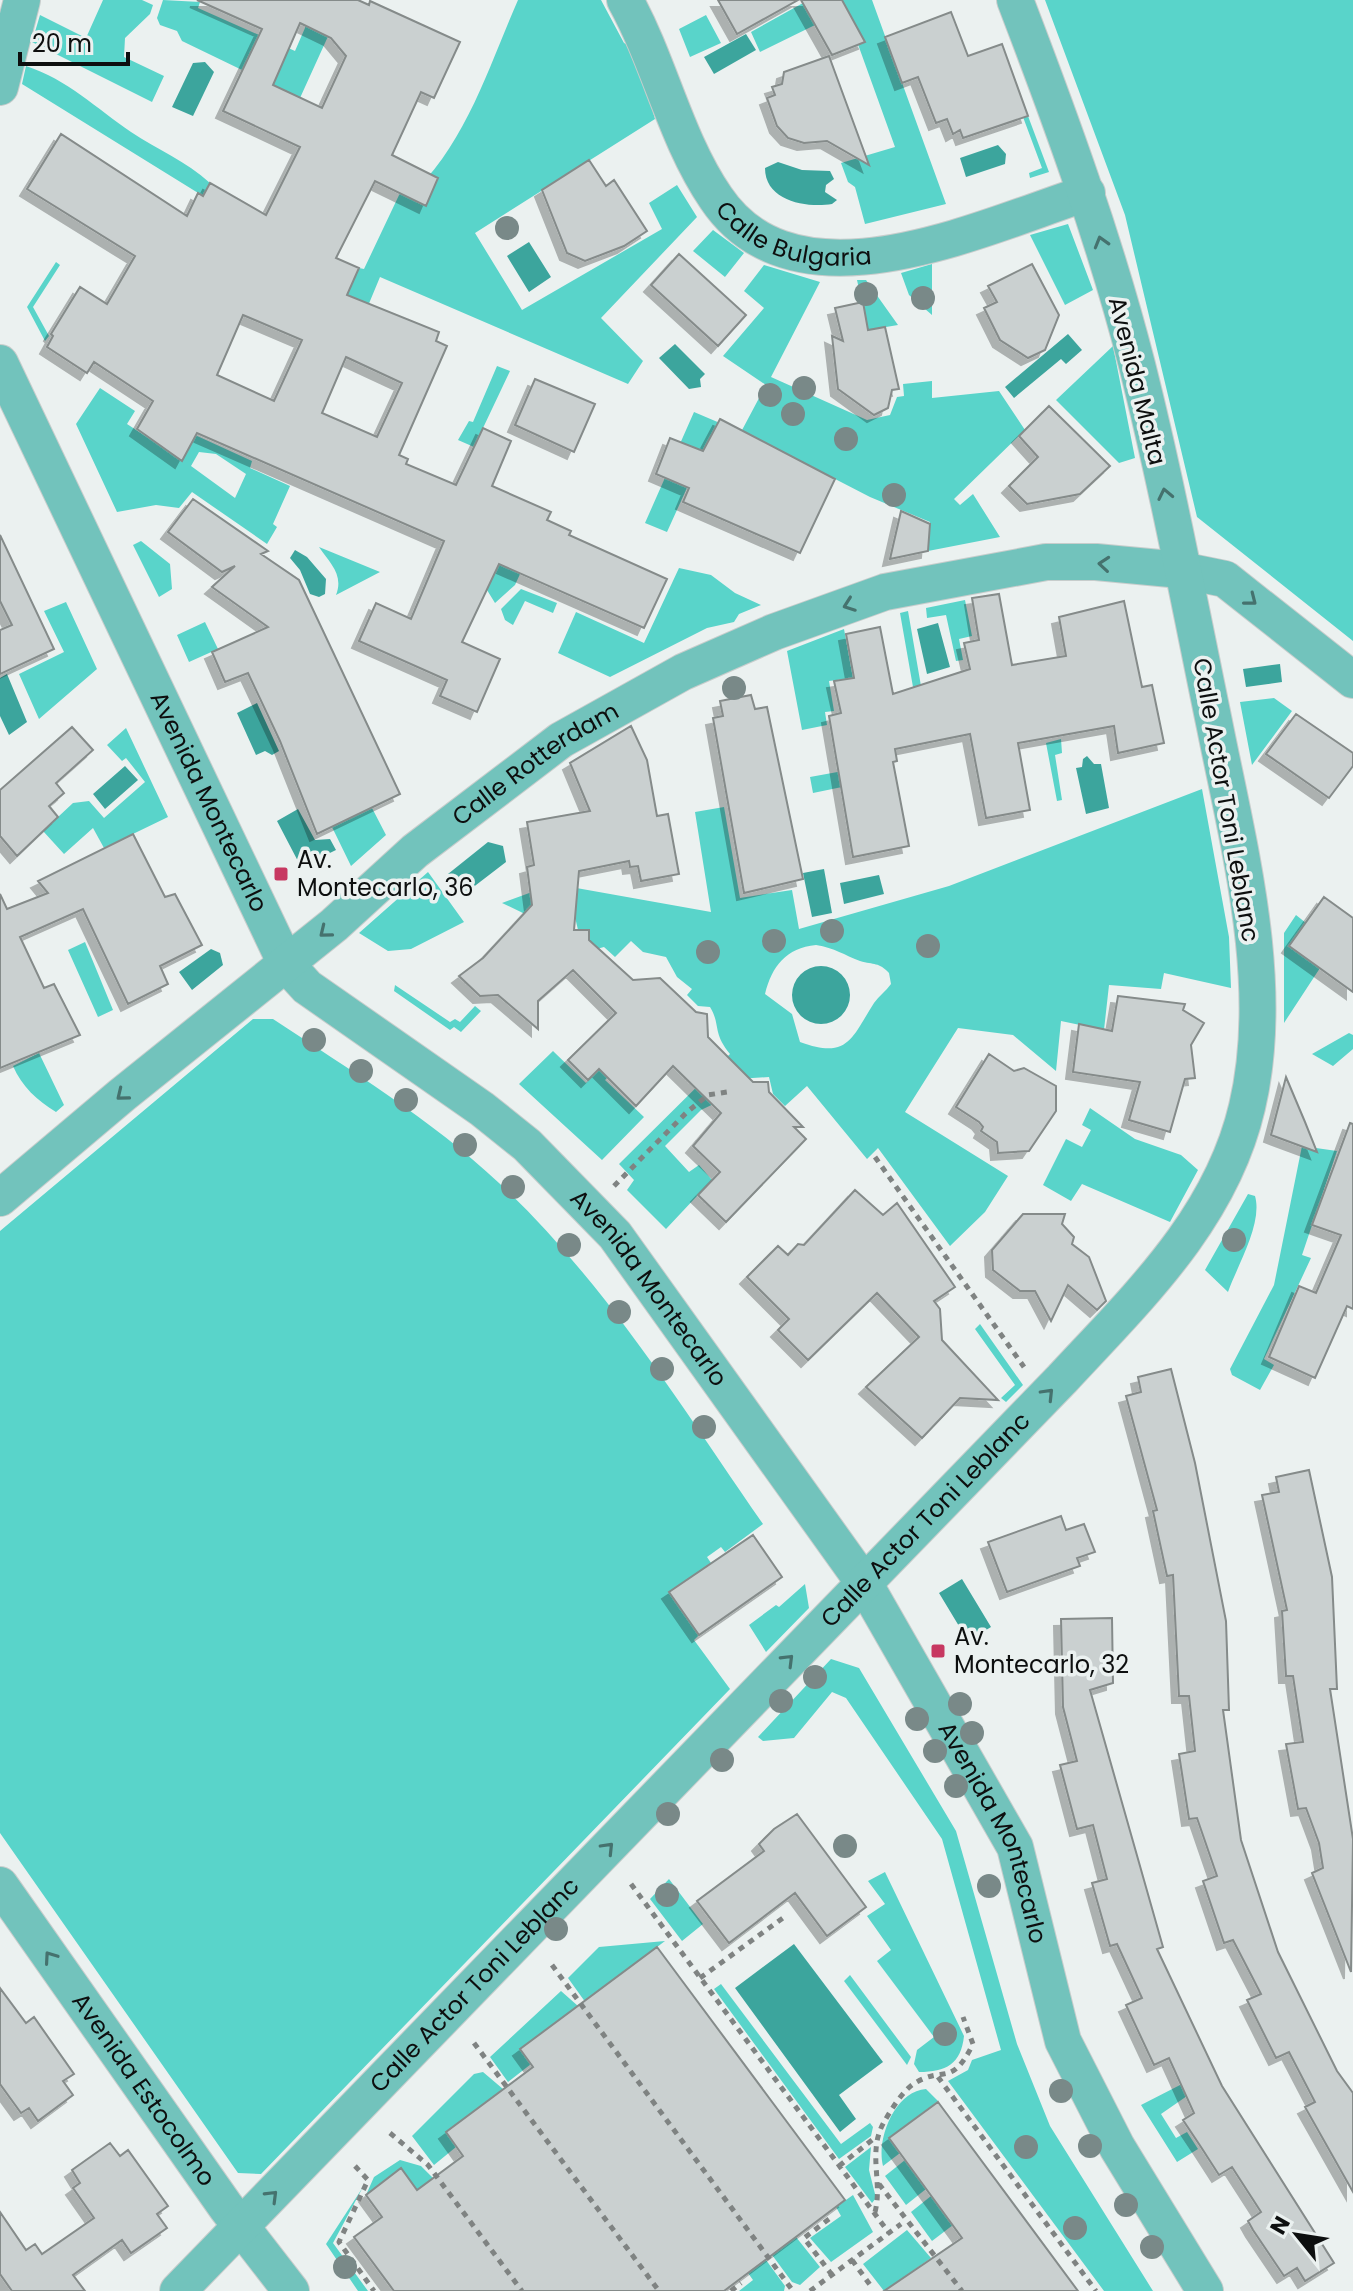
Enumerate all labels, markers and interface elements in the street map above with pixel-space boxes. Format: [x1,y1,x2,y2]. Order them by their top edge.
scale bar [20,16,128,66]
text: 20 m [32,27,92,60]
street label: Calle Bulgaria [708,194,873,274]
one-way arrow [1094,236,1110,250]
street label: Avenida Malta [1101,293,1174,469]
one-way arrow [1157,488,1174,501]
one-way arrow [1097,555,1110,572]
one-way arrow [1242,590,1257,604]
one-way arrow [843,595,857,612]
street label: Calle Actor Toni Leblanc [1185,655,1268,944]
street label: Avenida Montecarlo [143,686,276,917]
street label: Calle Rotterdam [445,694,624,833]
place label: Av. Montecarlo, 36 [297,843,474,904]
marker: Av. Montecarlo, 36 [272,865,290,883]
one-way arrow [319,923,334,937]
one-way arrow [117,1085,131,1100]
street label: Avenida Montecarlo [563,1182,735,1393]
one-way arrow [1038,1389,1053,1403]
street label: Calle Actor Toni Leblanc [813,1405,1037,1634]
place label: Av. Montecarlo, 32 [954,1620,1129,1681]
marker: Av. Montecarlo, 32 [929,1642,947,1660]
one-way arrow [779,1655,793,1669]
street label: Avenida Montecarlo [931,1715,1055,1947]
one-way arrow [599,1842,613,1857]
street label: Calle Actor Toni Leblanc [362,1870,586,2100]
one-way arrow [45,1951,60,1965]
street label: Avenida Estocolmo [65,1986,224,2193]
one-way arrow [263,2191,277,2205]
north arrow [1257,2195,1337,2275]
text: N [1263,2210,1298,2240]

